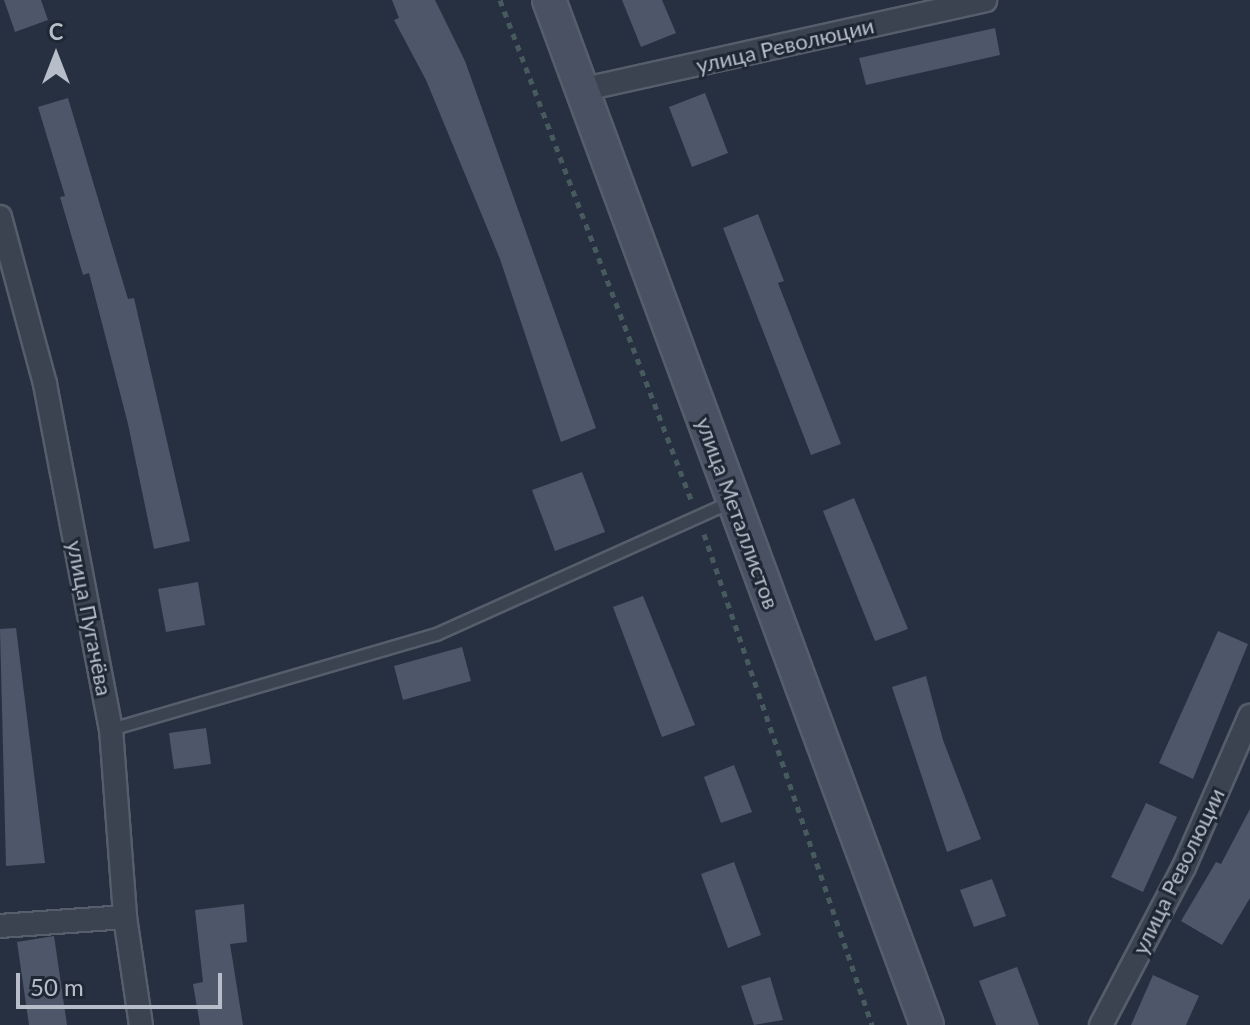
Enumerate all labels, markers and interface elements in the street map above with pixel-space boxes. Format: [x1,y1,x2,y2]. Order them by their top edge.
street label: улица Революции [693,12,877,78]
north arrow [16,16,96,96]
text: С [49,18,63,45]
street label: улица Металлистов [691,413,785,613]
street label: улица Пугачёва [62,538,118,698]
street label: улица Революции [1126,784,1230,958]
scale bar [20,957,226,1007]
text: 50 m [30,972,84,1001]

